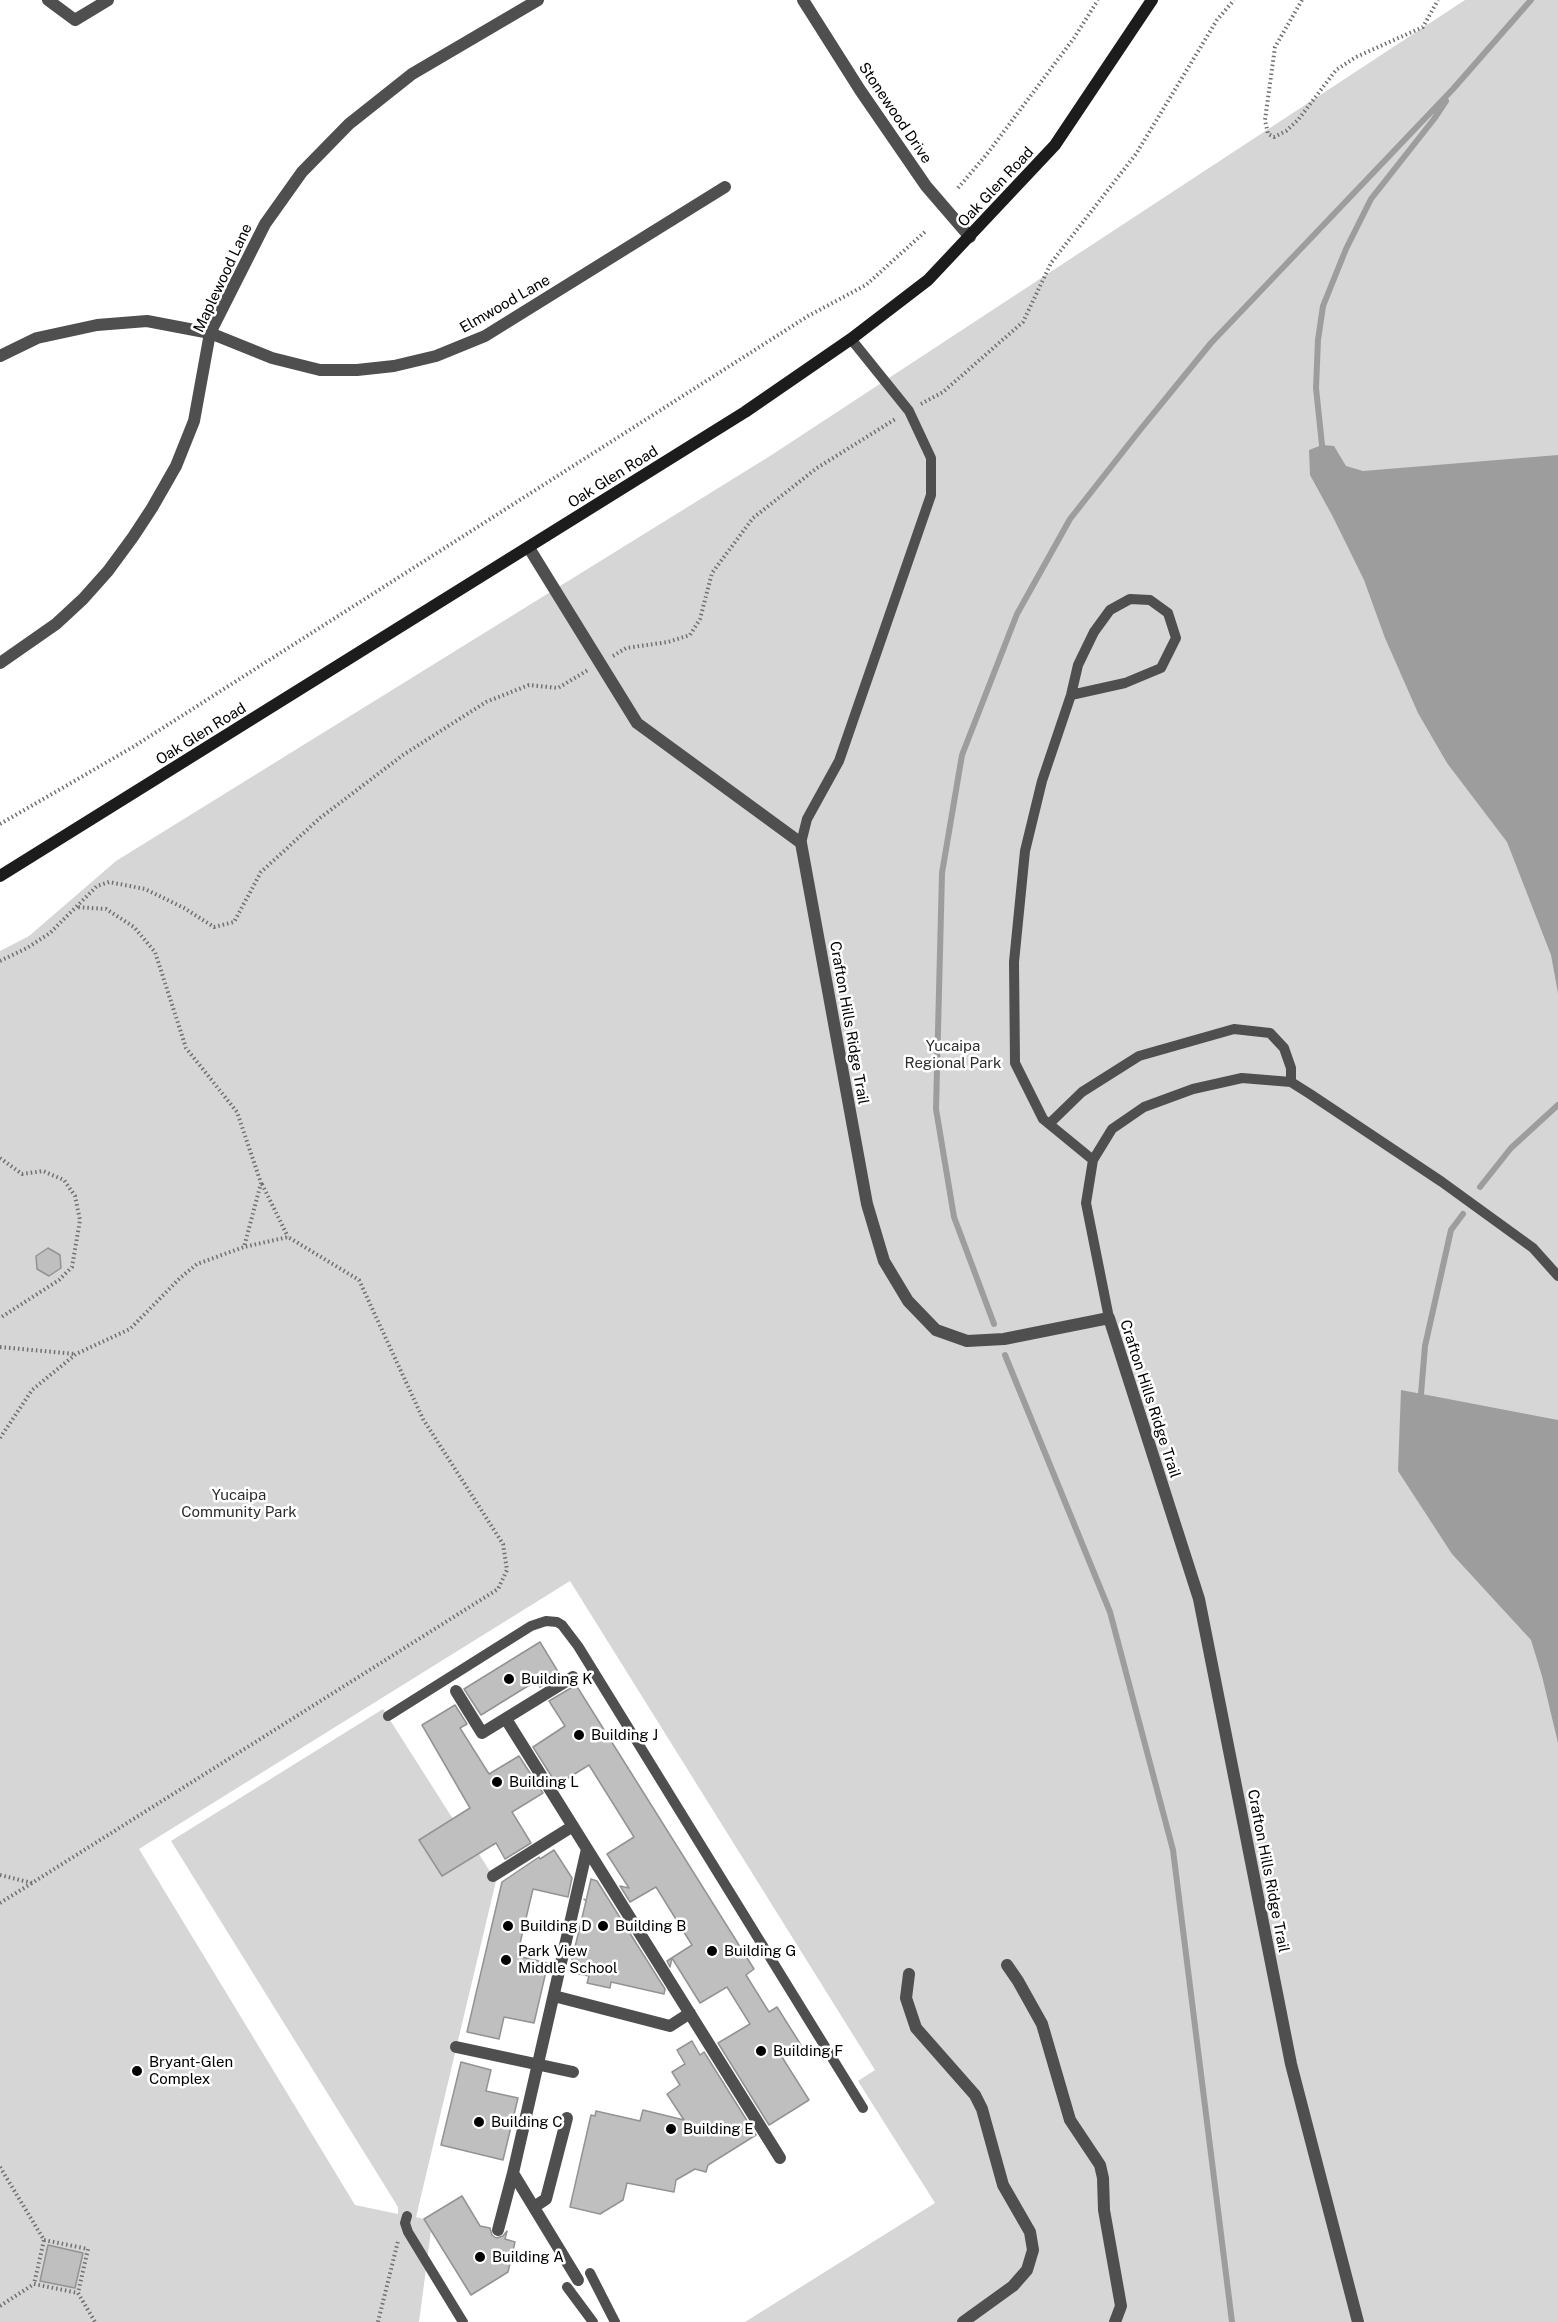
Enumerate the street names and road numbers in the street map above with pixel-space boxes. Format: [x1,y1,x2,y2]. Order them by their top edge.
street label: Stonewood Drive [855,59,935,167]
street label: Oak Glen Road [954,143,1038,231]
street label: Maplewood Lane [190,221,256,335]
street label: Elmwood Lane [457,271,553,337]
street label: Oak Glen Road [565,442,661,512]
street label: Oak Glen Road [153,699,249,769]
street label: Crafton Hills Ridge Trail [826,940,872,1106]
street label: Crafton Hills Ridge Trail [1116,1317,1184,1481]
street label: Crafton Hills Ridge Trail [1243,1788,1293,1954]

